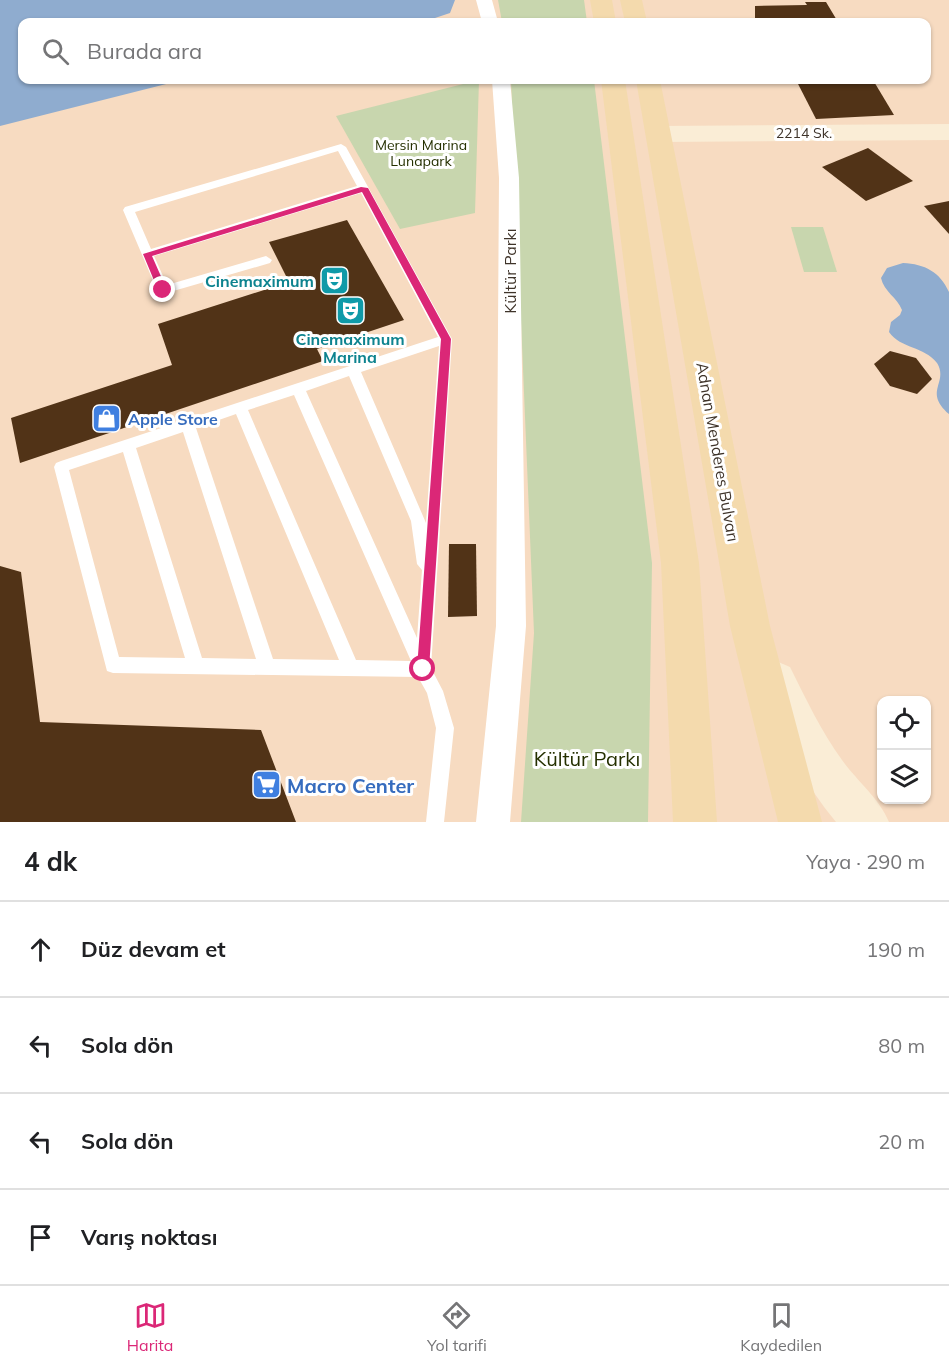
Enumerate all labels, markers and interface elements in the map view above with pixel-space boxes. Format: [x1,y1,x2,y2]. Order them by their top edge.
search box [18,18,931,84]
icon: search [39,35,72,68]
text: Burada ara [87,37,202,65]
street label: 2214 Sk. [776,124,832,142]
park label: Mersin Marina Lunapark [375,136,467,170]
street label: Kültür Parkı [500,228,520,314]
theatre icon: Cinemaximum [319,265,351,297]
place label: Cinemaximum [205,271,314,291]
route end [149,276,175,302]
theatre icon: Cinemaximum Marina [334,295,366,327]
place label: Cinemaximum Marina [295,329,405,367]
street label: Adnan Menderes Bulvarı [692,361,744,543]
shop icon: Apple Store [91,403,123,435]
place label: Apple Store [128,409,218,429]
route start [409,655,435,681]
map controls [877,696,931,804]
button: locate [877,696,931,750]
park label: Kültür Parkı [534,746,640,771]
button: layers [877,750,931,804]
supermarket icon: Macro Center [250,769,282,801]
place label: Macro Center [287,773,414,798]
text: 4 dk [24,845,77,878]
text: Yaya · 290 m [806,849,925,874]
icon: ahead [24,933,57,966]
text: Düz devam et [81,935,226,963]
text: 190 m [866,937,925,962]
icon: left [24,1029,57,1062]
text: Sola dön [81,1031,174,1059]
text: 80 m [878,1033,925,1058]
icon: left [24,1125,57,1158]
text: Sola dön [81,1127,174,1155]
text: 20 m [878,1129,925,1154]
icon: arrive [24,1221,57,1254]
text: Varış noktası [81,1223,217,1251]
tab: Harita [127,1299,173,1355]
tab: Yol tarifi [427,1299,487,1355]
tab: Kaydedilen [740,1299,822,1355]

